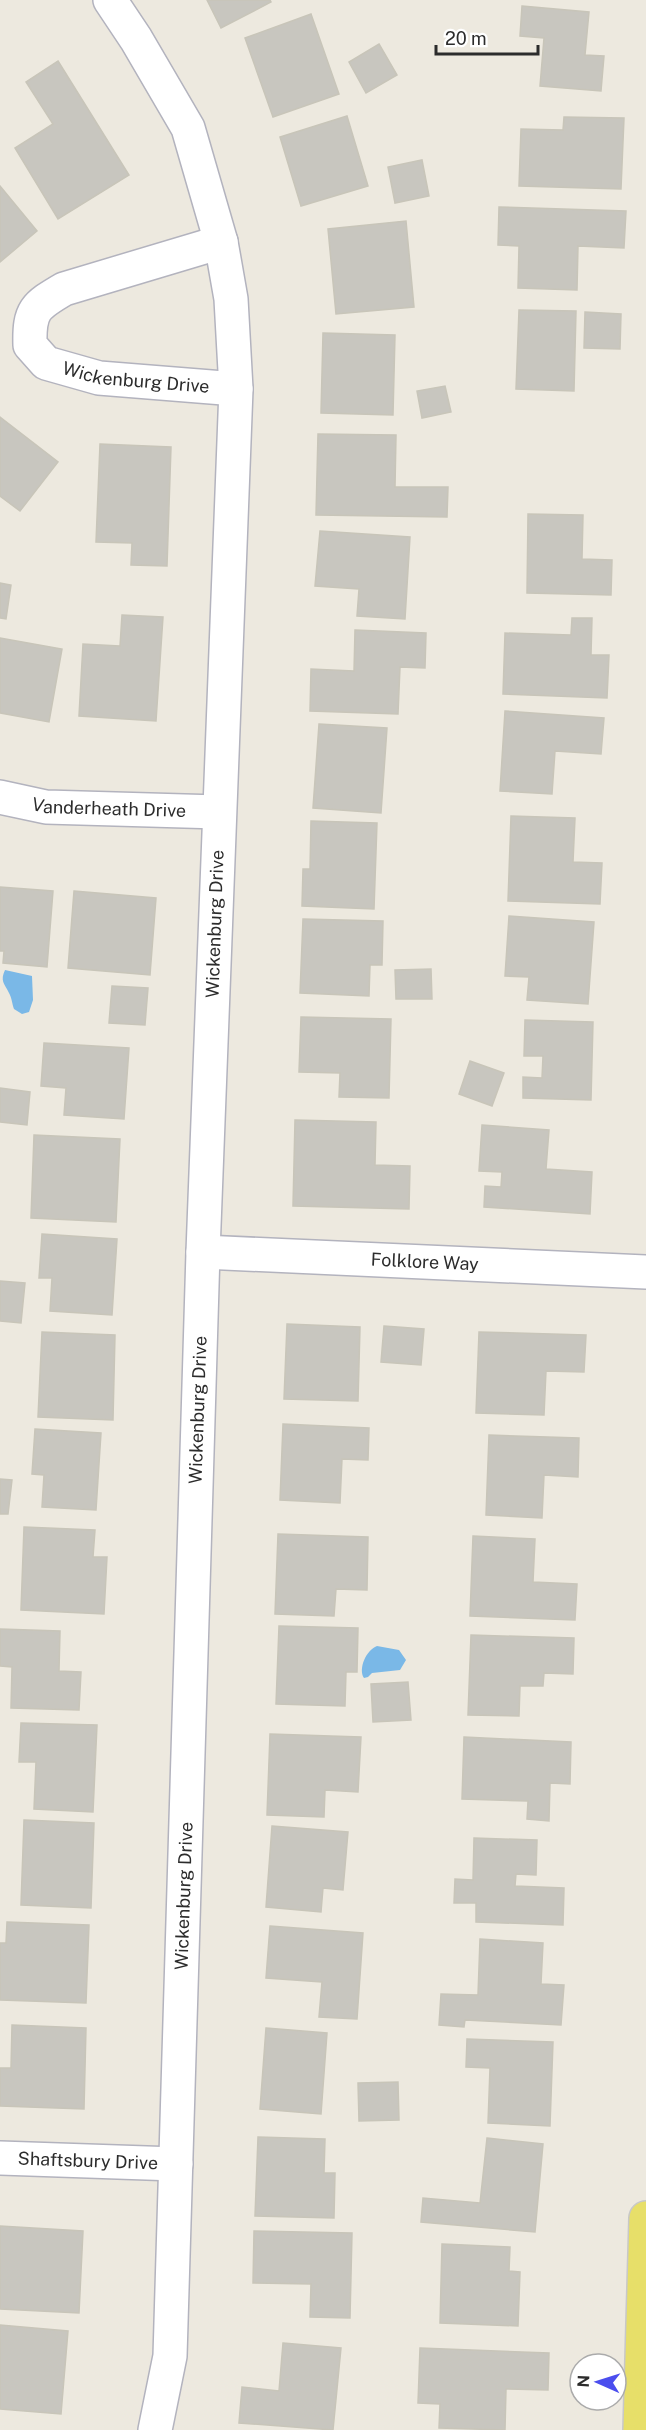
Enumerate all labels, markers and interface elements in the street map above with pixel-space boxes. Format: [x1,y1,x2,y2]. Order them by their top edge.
scale bar [436,18,538,56]
text: 20 m [445,28,487,49]
street label: Wickenburg Drive [60,357,210,397]
street label: Vanderheath Drive [30,793,187,821]
street label: Wickenburg Drive [201,850,228,998]
street label: Folklore Way [370,1249,480,1274]
street label: Wickenburg Drive [184,1336,211,1484]
street label: Wickenburg Drive [170,1822,197,1970]
street label: Shaftsbury Drive [17,2148,158,2173]
north arrow [568,2352,628,2412]
text: N [574,2374,593,2388]

